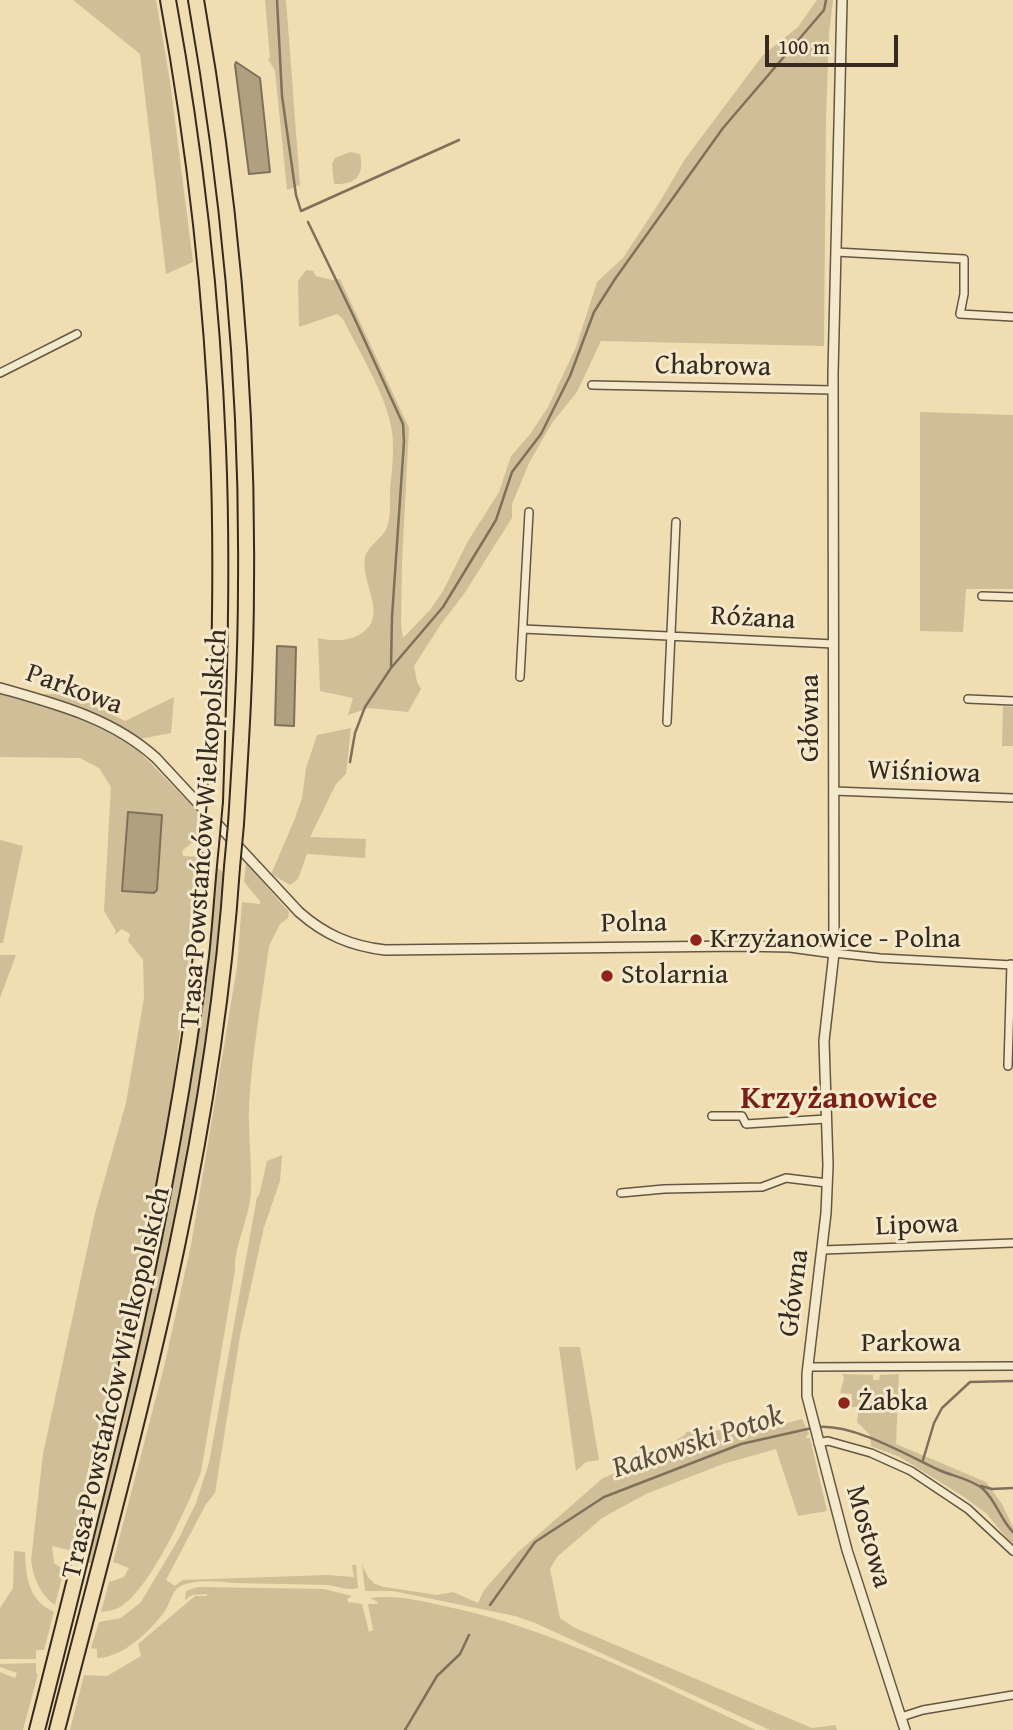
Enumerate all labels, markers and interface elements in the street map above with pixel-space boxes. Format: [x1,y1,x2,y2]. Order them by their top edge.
scale bar [768,21,901,65]
text: 100 m [778,31,830,62]
street label: Chabrowa [655,349,771,385]
street label: Różana [710,600,796,638]
street label: Trasa Powstańców Wielkopolskich [174,628,236,1030]
street label: Parkowa [21,657,127,723]
street label: Główna [794,674,828,762]
street label: Wiśniowa [867,754,981,792]
street label: Polna [601,907,667,941]
place label: Krzyżanowice - Polna [710,923,961,957]
marker: Krzyżanowice - Polna [688,932,704,948]
place label: Stolarnia [621,959,728,993]
marker: Stolarnia [599,968,615,984]
district label: Krzyżanowice [740,1081,938,1119]
street label: Trasa Powstańców Wielkopolskich [56,1184,178,1582]
street label: Lipowa [875,1208,959,1244]
street label: Główna [773,1247,817,1339]
street label: Parkowa [861,1327,961,1361]
place label: Żabka [858,1386,928,1420]
marker: Żabka [836,1395,852,1411]
water label: Rakowski Potok [608,1399,788,1487]
street label: Mostowa [837,1482,899,1592]

